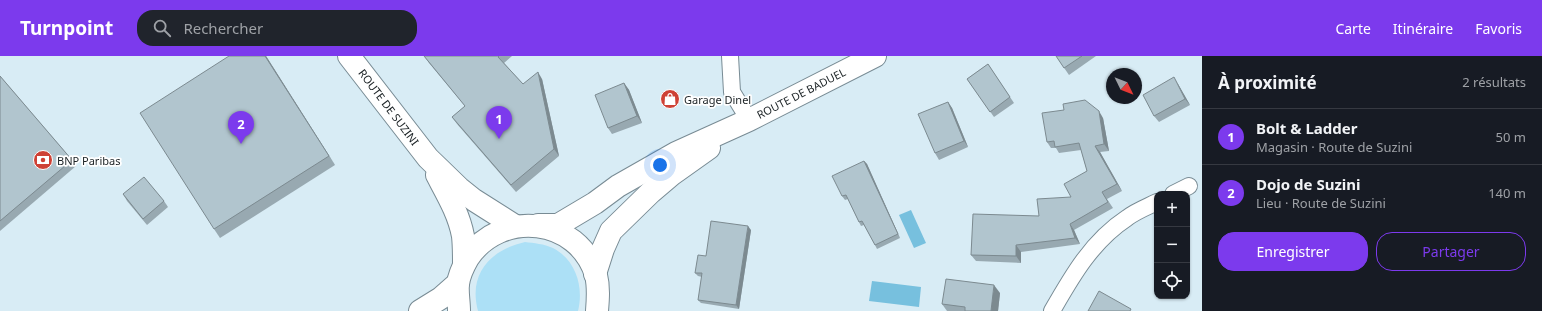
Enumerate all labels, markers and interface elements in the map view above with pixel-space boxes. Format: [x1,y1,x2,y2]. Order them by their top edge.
search box [137,10,417,46]
text: Turnpoint [20,15,113,41]
icon: search [151,17,173,39]
text: Rechercher [183,18,263,38]
text: Carte [1335,19,1371,38]
text: Itinéraire [1393,19,1453,38]
text: Favoris [1475,19,1522,38]
street label: ROUTE DE BADUEL [754,64,848,122]
street label: ROUTE DE SUZINI [355,66,423,148]
north arrow [1106,68,1142,104]
text: À proximité [1218,71,1317,94]
text: 2 résultats [1462,73,1526,91]
shop icon: Garage Dinel [659,88,681,110]
place label: Garage Dinel [684,92,751,107]
pin: 1 [486,106,512,139]
pin: 2 [228,111,254,144]
text: Bolt & Ladder [1256,118,1357,138]
text: 1 [1227,128,1235,146]
text: 50 m [1496,128,1526,146]
text: Magasin · Route de Suzini [1256,138,1412,156]
bank icon: BNP Paribas [32,149,54,171]
place label: BNP Paribas [57,153,120,168]
your location [650,155,670,175]
text: Dojo de Suzini [1256,174,1361,194]
text: 2 [1227,184,1235,202]
text: 140 m [1488,184,1526,202]
map controls [1154,191,1190,299]
button: + [1154,191,1190,227]
text: Lieu · Route de Suzini [1256,194,1386,212]
button: − [1154,227,1190,263]
button: Enregistrer [1218,232,1368,271]
button: Partager [1376,232,1526,271]
button: locate [1154,263,1190,299]

